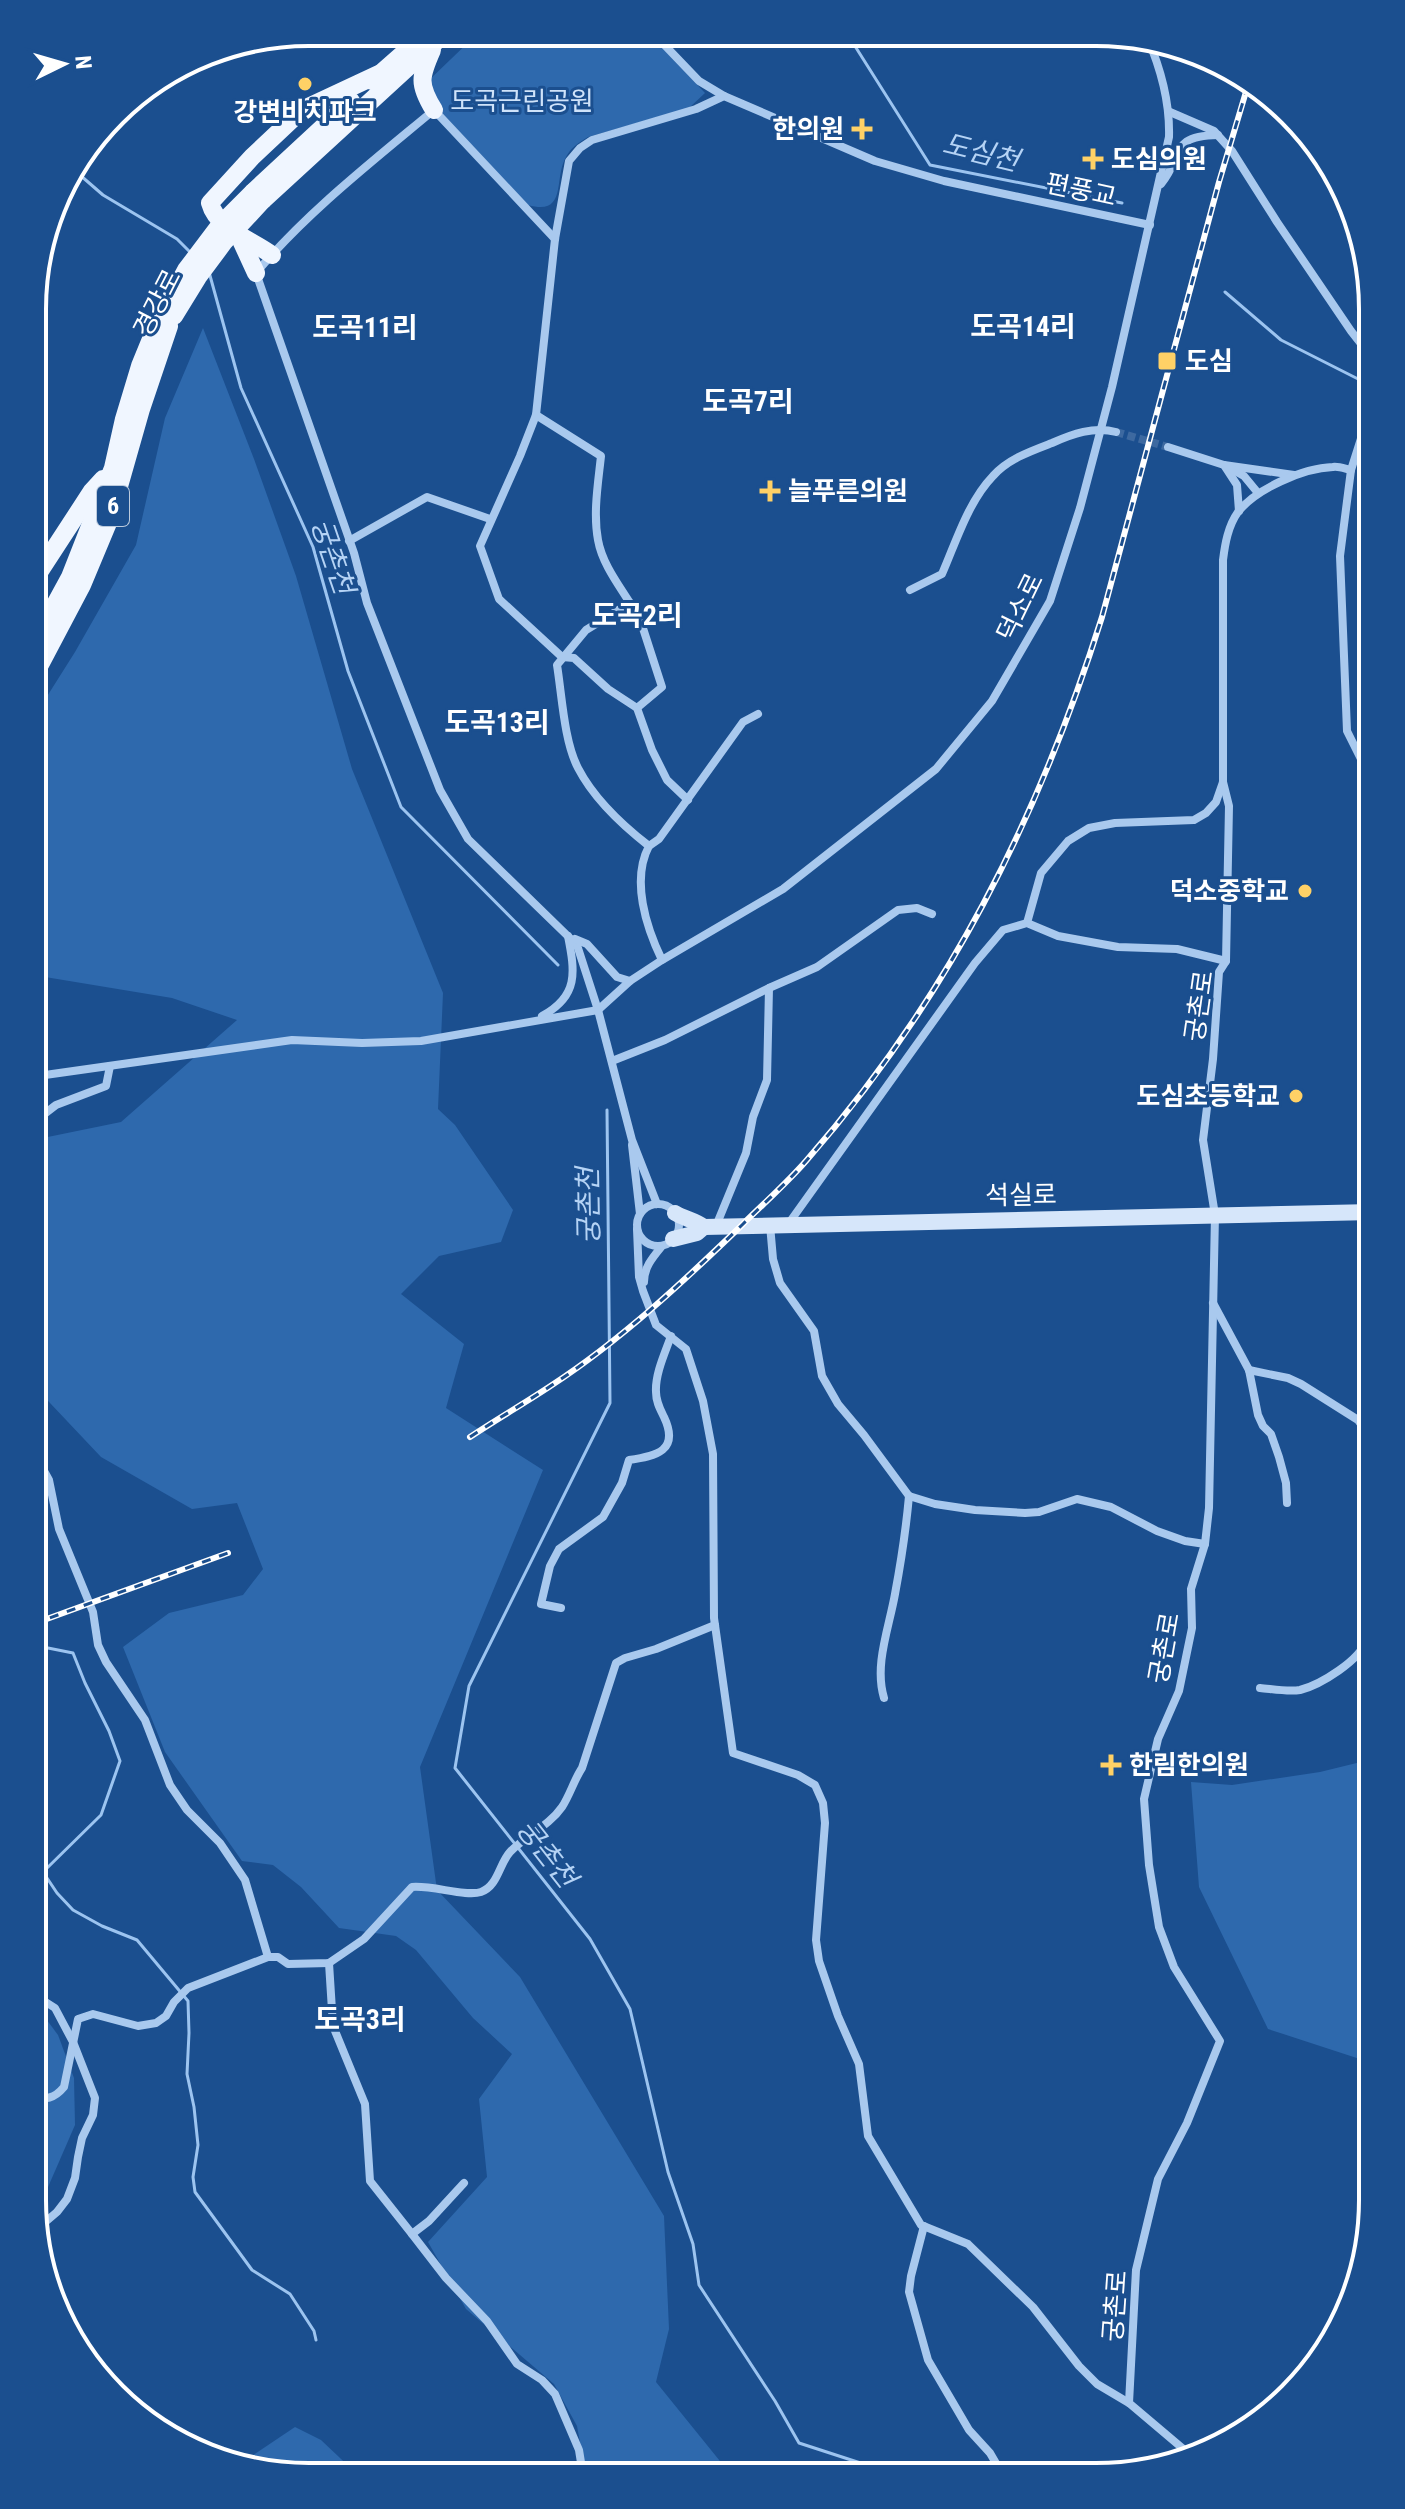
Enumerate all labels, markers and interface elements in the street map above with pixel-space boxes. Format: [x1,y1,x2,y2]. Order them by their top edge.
north arrow [24,24,104,104]
text: N [70,54,96,70]
marker: 강변비치파크 [296,75,314,93]
park label: 도곡근린공원 [450,86,594,116]
place label: 강변비치파크 [233,97,377,127]
place label: 한의원 [772,114,844,144]
marker: 한의원 [851,118,873,140]
water label: 도심천 [939,127,1026,179]
place label: 도심의원 [1111,144,1207,174]
marker: 도심의원 [1082,148,1104,170]
street label: 편풍교 [1043,168,1119,212]
street label: 경강로 [127,264,187,342]
district label: 도곡14리 [970,310,1076,343]
district label: 도곡11리 [312,311,418,344]
place label: 도심 [1185,346,1233,376]
marker: 도심 [1156,350,1178,372]
district label: 도곡7리 [702,385,794,418]
place label: 늘푸른의원 [788,476,908,506]
marker: 늘푸른의원 [759,480,781,502]
road number: 6 [97,486,129,526]
water label: 궁촌천 [304,514,362,601]
street label: 덕소로 [991,568,1049,646]
district label: 도곡2리 [591,599,683,632]
district label: 도곡13리 [444,706,550,739]
place label: 덕소중학교 [1169,876,1289,906]
marker: 덕소중학교 [1296,882,1314,900]
street label: 궁촌로 [1179,968,1219,1044]
place label: 도심초등학교 [1136,1081,1280,1111]
marker: 도심초등학교 [1287,1087,1305,1105]
water label: 궁촌천 [571,1164,606,1245]
street label: 석실로 [985,1179,1057,1211]
street label: 궁촌로 [1143,1610,1185,1686]
place label: 한림한의원 [1129,1750,1249,1780]
marker: 한림한의원 [1100,1754,1122,1776]
water label: 궁촌천 [510,1813,585,1896]
district label: 도곡3리 [314,2003,406,2036]
street label: 궁촌로 [1098,2269,1132,2343]

